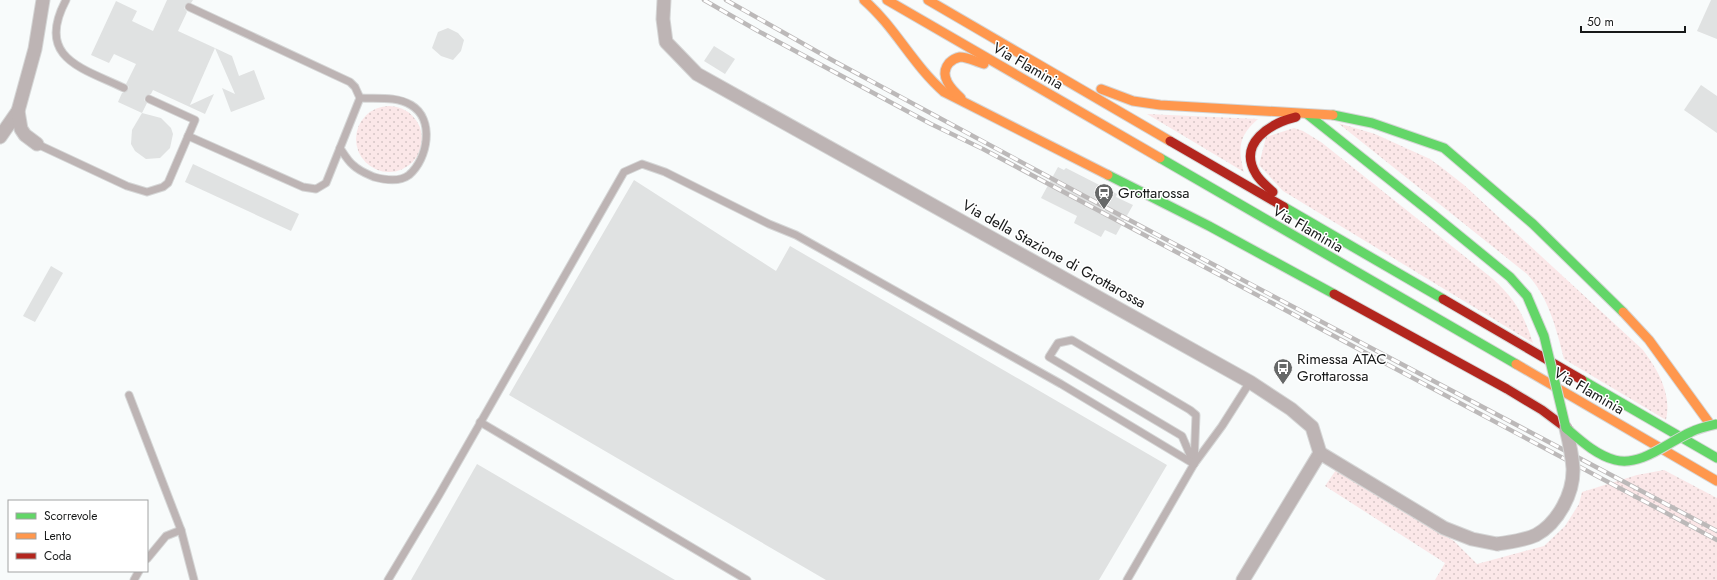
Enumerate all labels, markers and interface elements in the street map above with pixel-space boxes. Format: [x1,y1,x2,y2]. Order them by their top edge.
scale bar [1581,8,1685,34]
text: 50 m [1587,13,1614,31]
street label: Via Flaminia [989,37,1067,95]
station icon: Grottarossa [1093,182,1115,210]
place label: Grottarossa [1118,182,1190,204]
street label: Via della Stazione di Grottarossa [958,194,1150,314]
street label: Via Flaminia [1269,200,1347,258]
place label: Rimessa ATAC Grottarossa [1297,348,1387,387]
bus stop icon: Rimessa ATAC Grottarossa [1272,357,1294,385]
street label: Via Flaminia [1550,362,1628,420]
legend [8,500,148,572]
text: Scorrevole [44,507,98,525]
text: Lento [44,527,72,545]
text: Coda [44,547,72,565]

